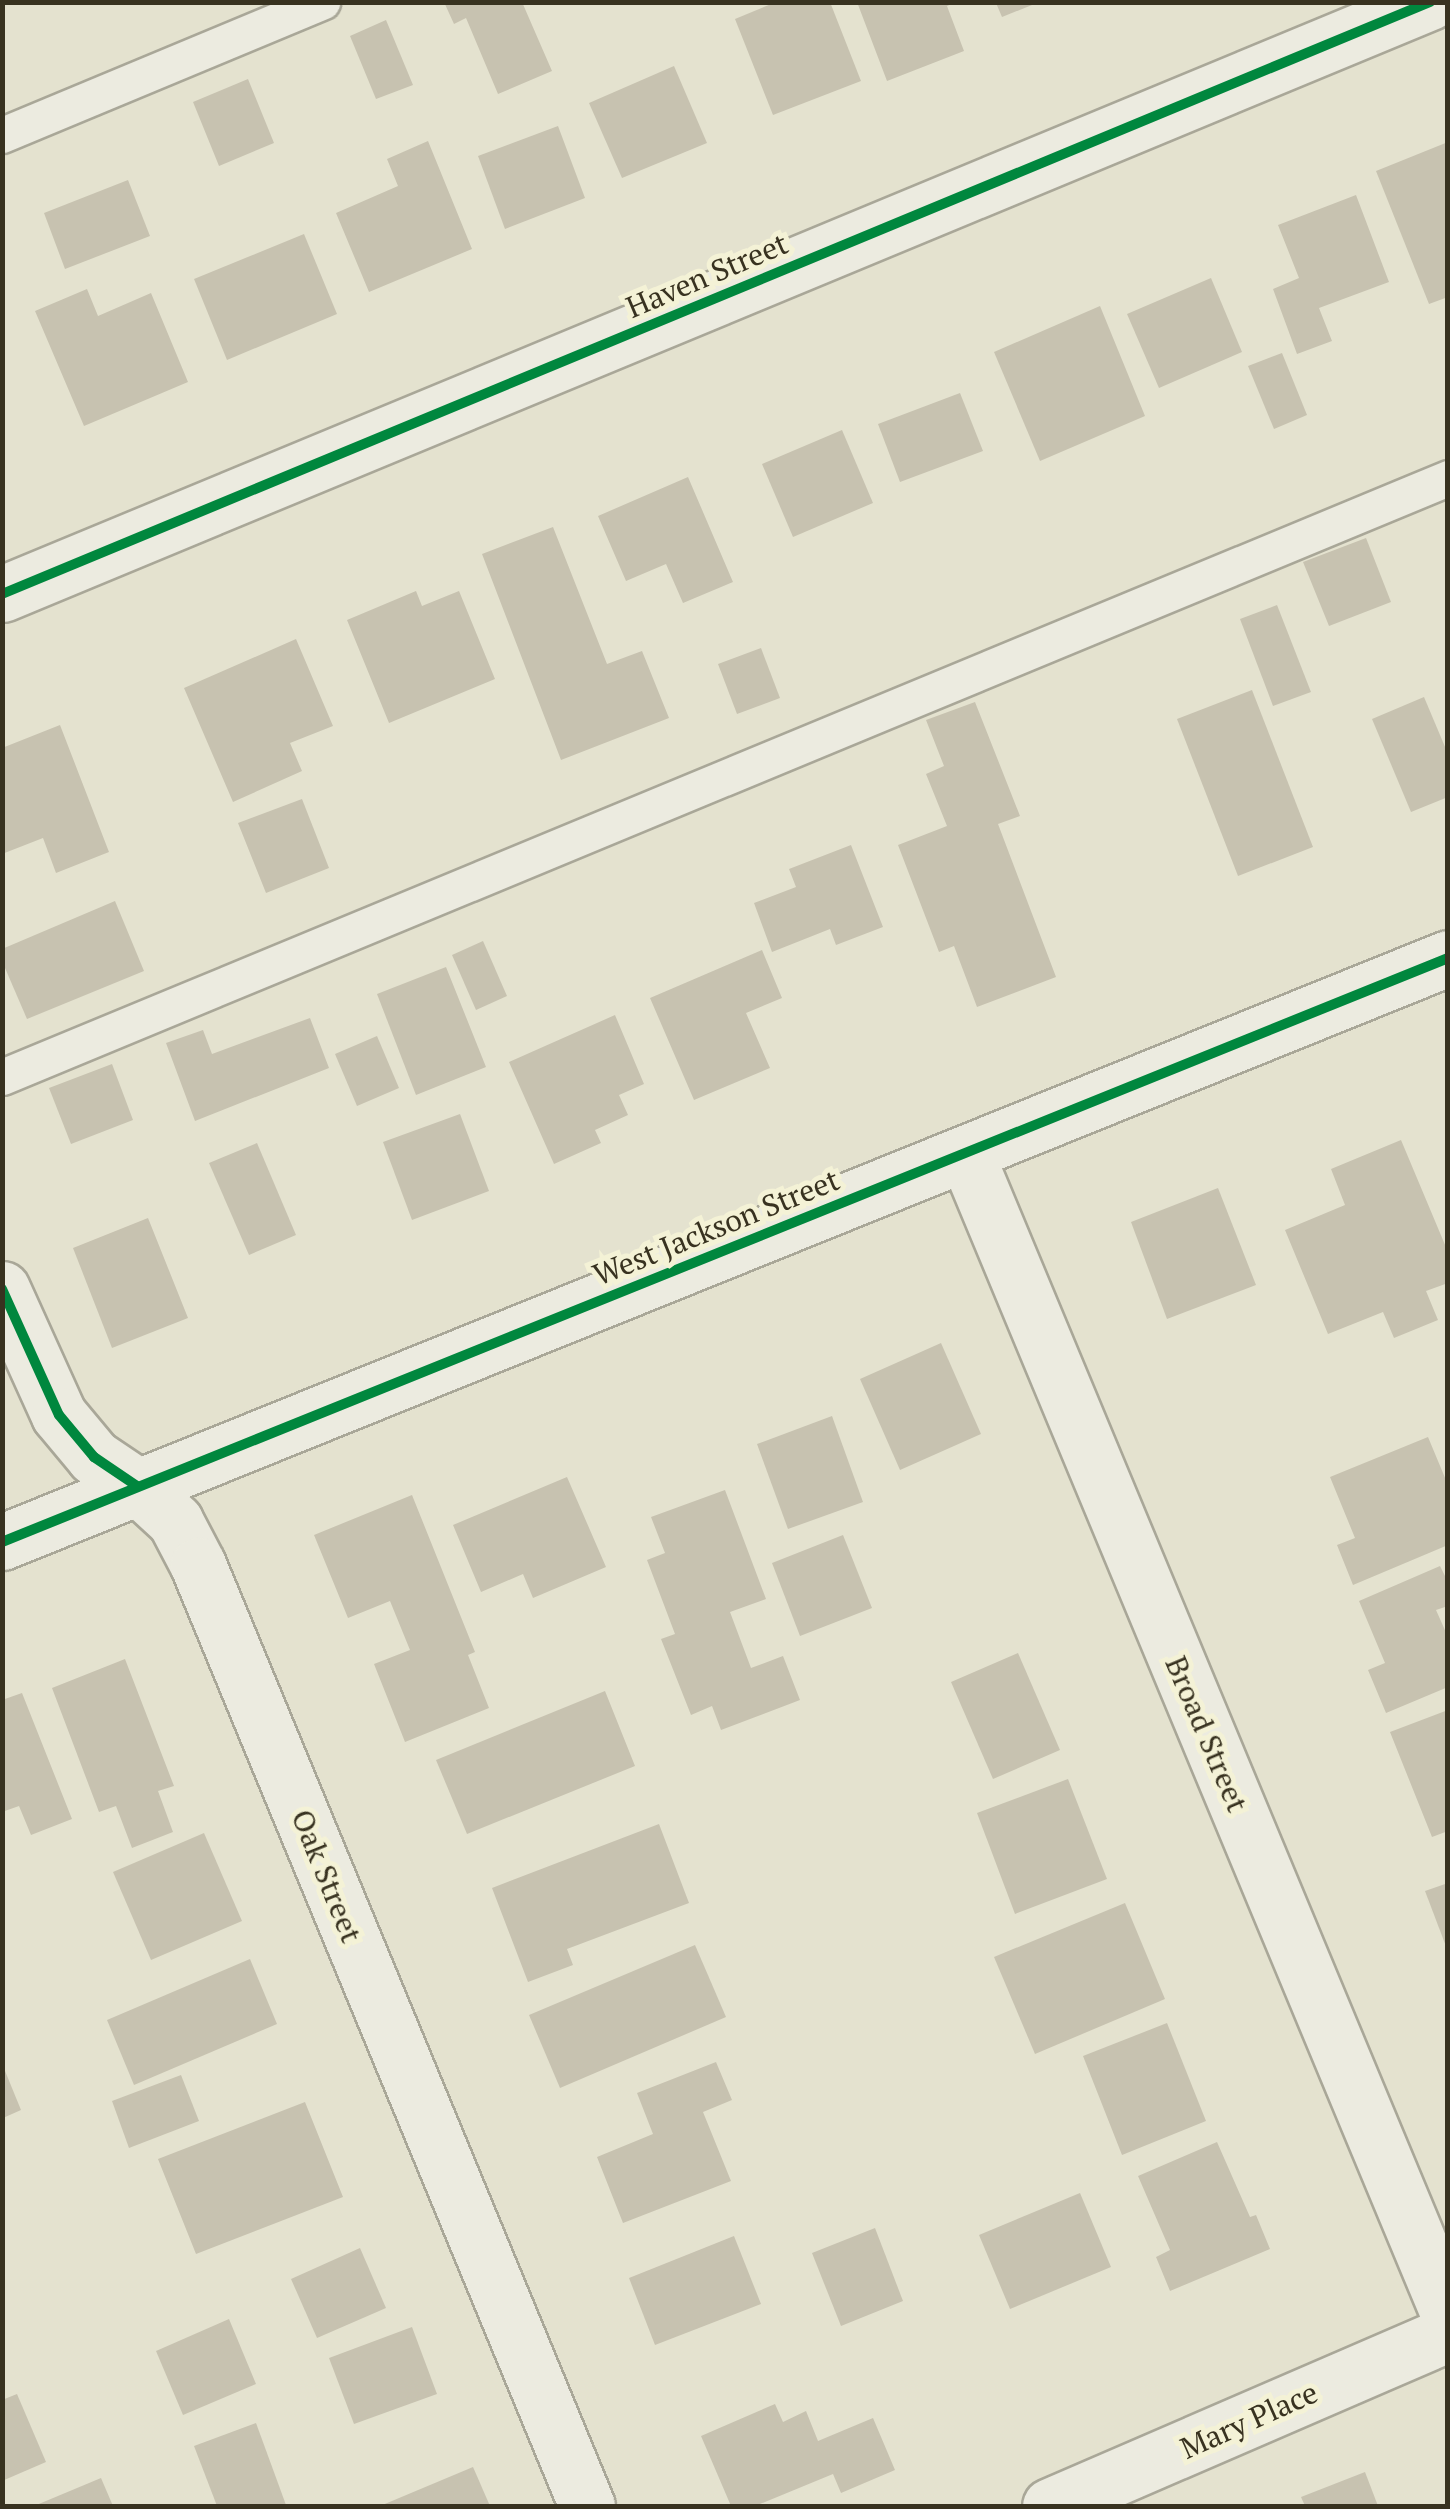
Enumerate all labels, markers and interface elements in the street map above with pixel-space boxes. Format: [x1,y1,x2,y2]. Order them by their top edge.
street label: Haven Street [621,225,793,325]
street label: West Jackson Street [588,1161,844,1293]
street label: Broad Street [1158,1651,1256,1817]
street label: Oak Street [284,1804,370,1948]
street label: Mary Place [1175,2374,1323,2466]

